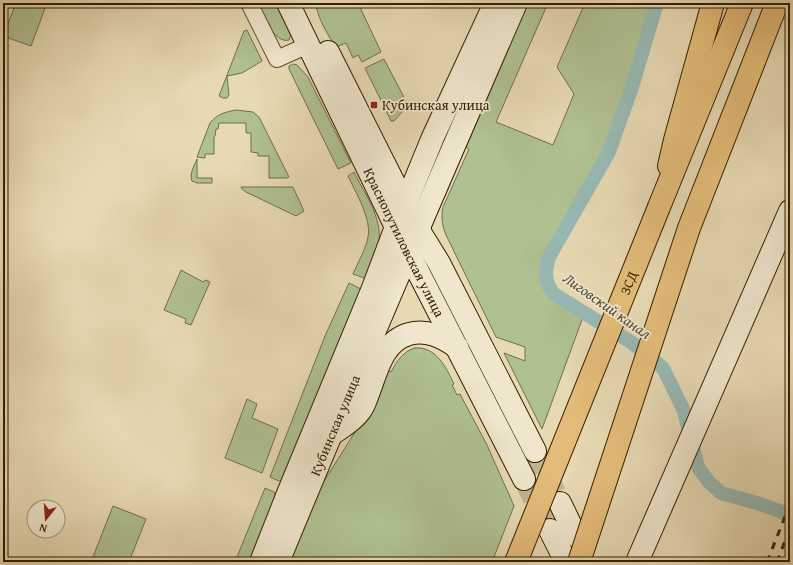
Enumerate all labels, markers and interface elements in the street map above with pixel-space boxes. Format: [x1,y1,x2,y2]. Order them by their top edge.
place label: Кубинская улица [382,95,490,115]
marker: Кубинская улица [369,100,379,110]
street label: Краснопутиловская улица [359,164,450,321]
water label: Лиговский канал [559,267,656,344]
street label: ЗСД [615,268,642,298]
street label: Кубинская улица [305,372,365,479]
north arrow [26,499,66,539]
text: N [37,520,49,537]

